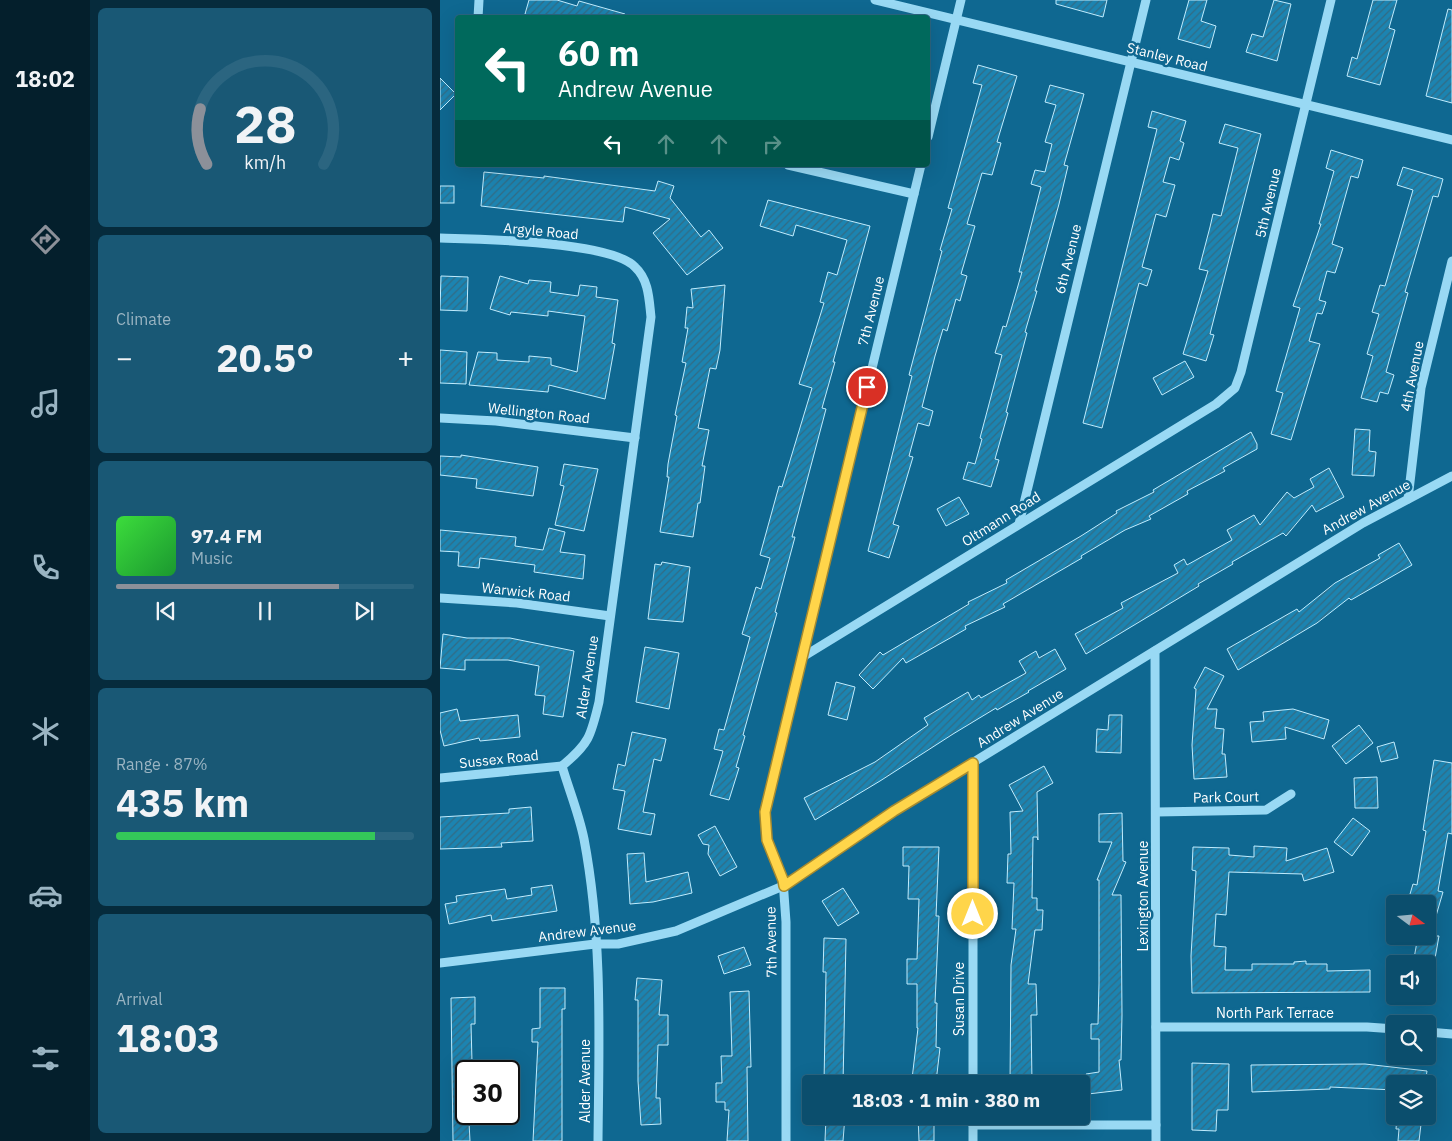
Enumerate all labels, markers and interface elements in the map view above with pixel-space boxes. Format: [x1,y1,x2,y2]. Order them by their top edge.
text: 60 m [558,30,640,76]
icon: left [475,35,540,100]
street label: Stanley Road [1125,38,1209,76]
text: 18:02 [15,64,75,93]
text: Andrew Avenue [558,74,713,103]
text: 28 [234,90,296,157]
icon: left [599,130,627,158]
icon: ahead [652,130,680,158]
icon: ahead [705,130,733,158]
icon: right [758,130,786,158]
text: km/h [244,151,286,174]
street label: 5th Avenue [1251,166,1285,240]
street label: Argyle Road [503,219,579,243]
icon: directions [28,222,63,257]
street label: 6th Avenue [1051,222,1085,296]
street label: 7th Avenue [854,274,888,348]
text: Climate [116,309,171,329]
text: 20.5° [216,333,314,382]
text: − [116,339,133,376]
text: + [397,339,414,376]
street label: 4th Avenue [1396,339,1428,413]
pin [846,366,888,408]
icon: arrive [853,373,881,401]
icon: music [28,386,63,421]
street label: Wellington Road [487,399,591,427]
street label: Andrew Avenue [1319,475,1414,539]
street label: Oltmann Road [958,488,1044,550]
text: 97.4 FM [191,524,262,548]
text: Music [191,548,233,568]
icon: phone [28,550,63,585]
street label: Warwick Road [481,578,571,606]
icon: previous [152,597,180,625]
icon: pause [251,597,279,625]
icon: next [350,597,378,625]
street label: Alder Avenue [572,634,602,720]
street label: Andrew Avenue [973,684,1067,752]
icon: climate [28,714,63,749]
street label: Sussex Road [458,746,540,772]
text: Range · 87% [116,754,208,774]
text: 435 km [116,778,249,827]
street label: Park Court [1193,787,1259,807]
street label: Lexington Avenue [1134,840,1152,952]
icon: car [28,878,63,913]
position arrow [946,887,998,939]
north arrow [1386,895,1436,945]
map controls [1386,895,1436,1125]
street label: 7th Avenue [761,906,781,978]
street label: Andrew Avenue [537,916,637,946]
button: sound [1386,955,1436,1005]
street label: Susan Drive [950,962,968,1036]
text: Arrival [116,989,163,1009]
street label: North Park Terrace [1216,1004,1334,1022]
text: 18:03 [116,1013,220,1062]
button: search [1386,1015,1436,1065]
street label: Alder Avenue [576,1039,594,1123]
icon: filters [28,1041,63,1076]
speed limit sign: 30 [455,1060,520,1125]
button: layers [1386,1075,1436,1125]
text: 18:03 · 1 min · 380 m [852,1088,1040,1112]

